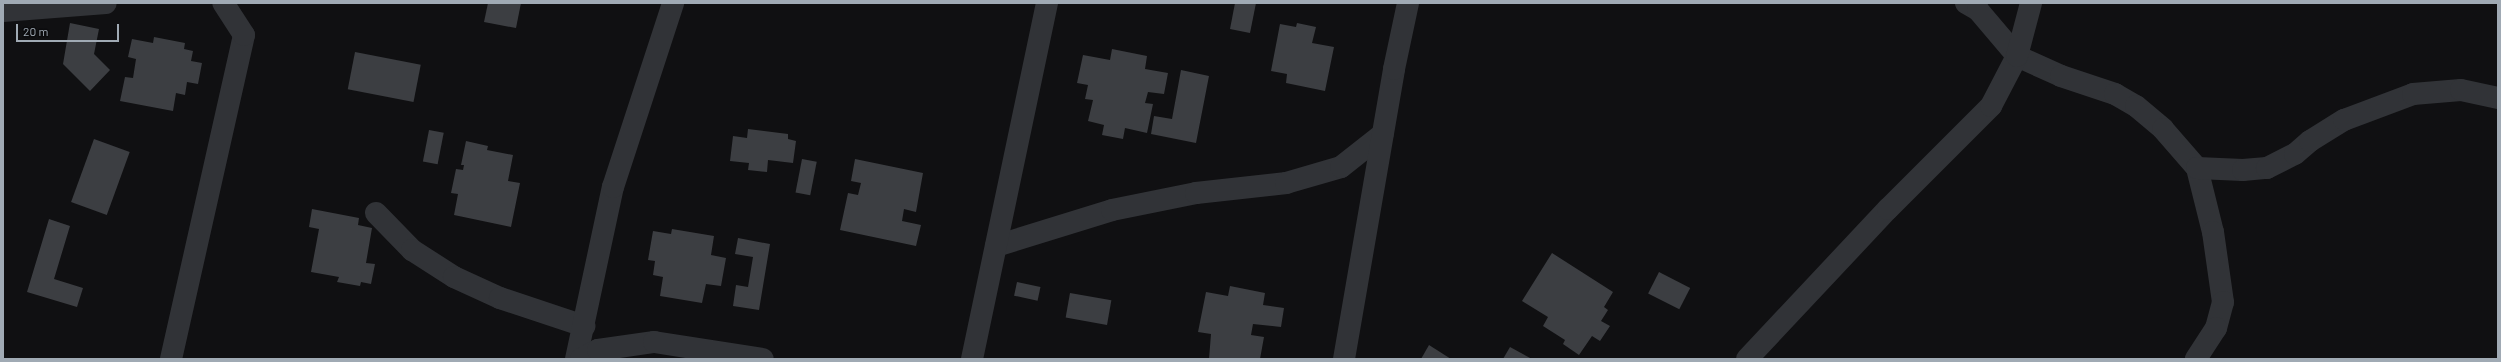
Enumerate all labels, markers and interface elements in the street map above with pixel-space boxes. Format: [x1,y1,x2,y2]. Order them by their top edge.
scale bar [18,16,121,42]
text: 20 m [23,24,49,38]

